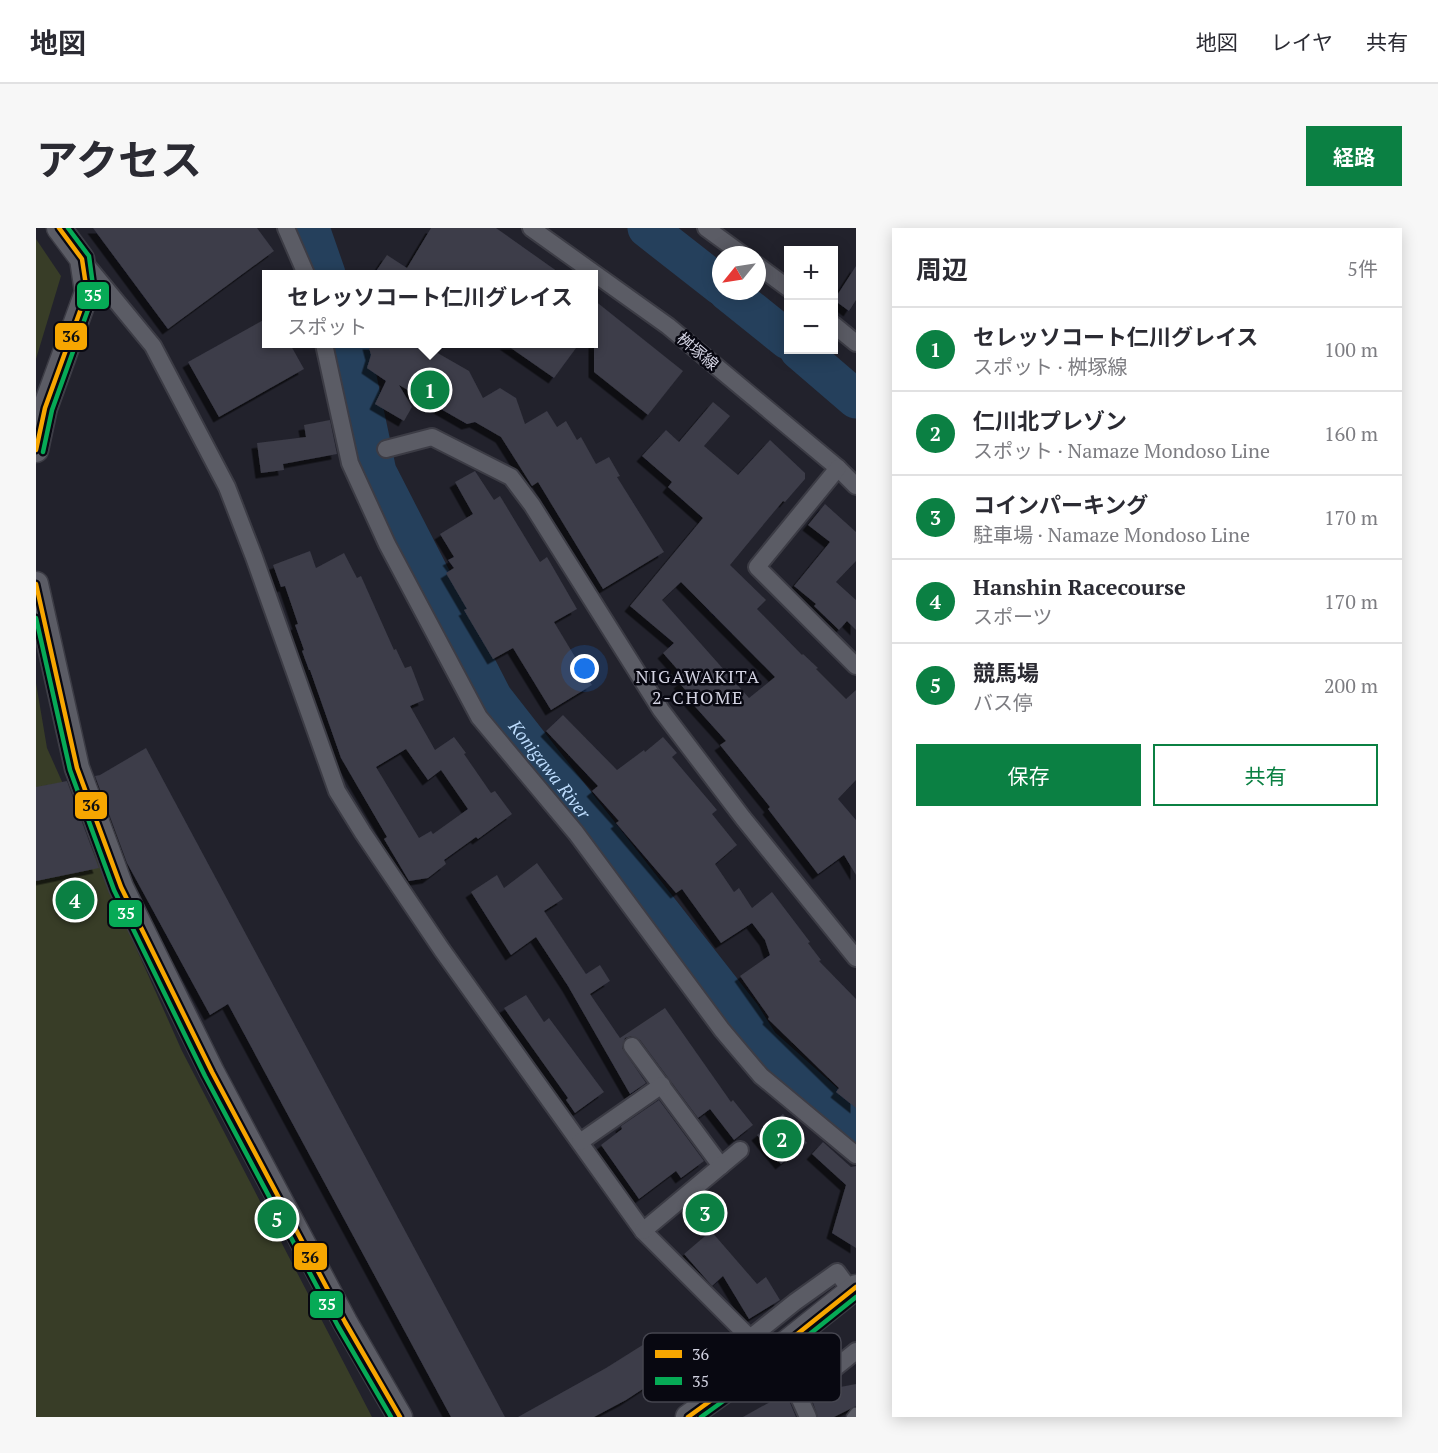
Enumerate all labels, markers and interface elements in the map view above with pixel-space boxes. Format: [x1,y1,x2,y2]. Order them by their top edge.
text: 地図 [30,24,86,61]
text: 地図 [1196,28,1238,56]
text: レイヤ [1271,28,1333,56]
text: 共有 [1366,28,1408,56]
button: 経路 [1306,126,1402,186]
text: アクセス [36,131,202,187]
north arrow [712,246,766,300]
map controls [784,246,838,354]
button: + [784,246,838,300]
text: 周辺 [916,252,968,286]
text: 5件 [1347,255,1378,282]
popup [262,270,598,348]
line badge: 35 [76,281,110,310]
text: セレッソコート仁川グレイス [287,282,573,311]
text: 35 [84,284,102,306]
button: − [784,300,838,354]
text: スポット [287,313,367,340]
line badge: 36 [54,322,88,351]
text: セレッソコート仁川グレイス [973,322,1258,351]
text: 36 [62,325,80,347]
street label: 桝塚線 [673,327,723,375]
text: 1 [930,336,941,363]
text: 100 m [1324,336,1378,363]
text: スポット · 桝塚線 [973,353,1128,380]
pin: 1 [410,368,450,412]
text: 仁川北プレゾン [973,406,1127,435]
text: 2 [930,420,941,447]
text: 160 m [1324,420,1378,447]
text: スポット · Namaze Mondoso Line [973,437,1270,464]
text: コインパーキング [973,490,1148,519]
text: 3 [930,504,941,531]
text: 170 m [1324,504,1378,531]
text: 駐車場 · Namaze Mondoso Line [973,521,1250,548]
text: Hanshin Racecourse [973,572,1186,601]
text: 4 [930,588,941,615]
text: 170 m [1324,588,1378,615]
text: スポーツ [973,603,1053,630]
your location [570,654,599,683]
text: 競馬場 [973,658,1039,687]
district label: NIGAWAKITA 2-CHOME [636,664,760,709]
text: 5 [930,672,941,699]
text: 200 m [1324,672,1378,699]
text: バス停 [973,689,1033,716]
water label: Konigawa River [503,714,597,824]
button: 保存 [916,744,1141,806]
button: 共有 [1153,744,1378,806]
line badge: 36 [74,791,108,820]
text: 36 [82,794,100,816]
pin: 4 [56,878,94,922]
line badge: 35 [108,899,143,928]
text: 35 [117,902,135,924]
pin: 2 [762,1116,802,1162]
pin: 3 [686,1190,724,1236]
pin: 5 [258,1196,296,1242]
line badge: 36 [293,1242,328,1271]
text: 36 [301,1246,319,1268]
line badge: 35 [309,1290,344,1319]
text: 35 [318,1293,336,1315]
legend [643,1333,841,1402]
text: 36 [692,1343,710,1365]
text: 35 [692,1370,709,1392]

